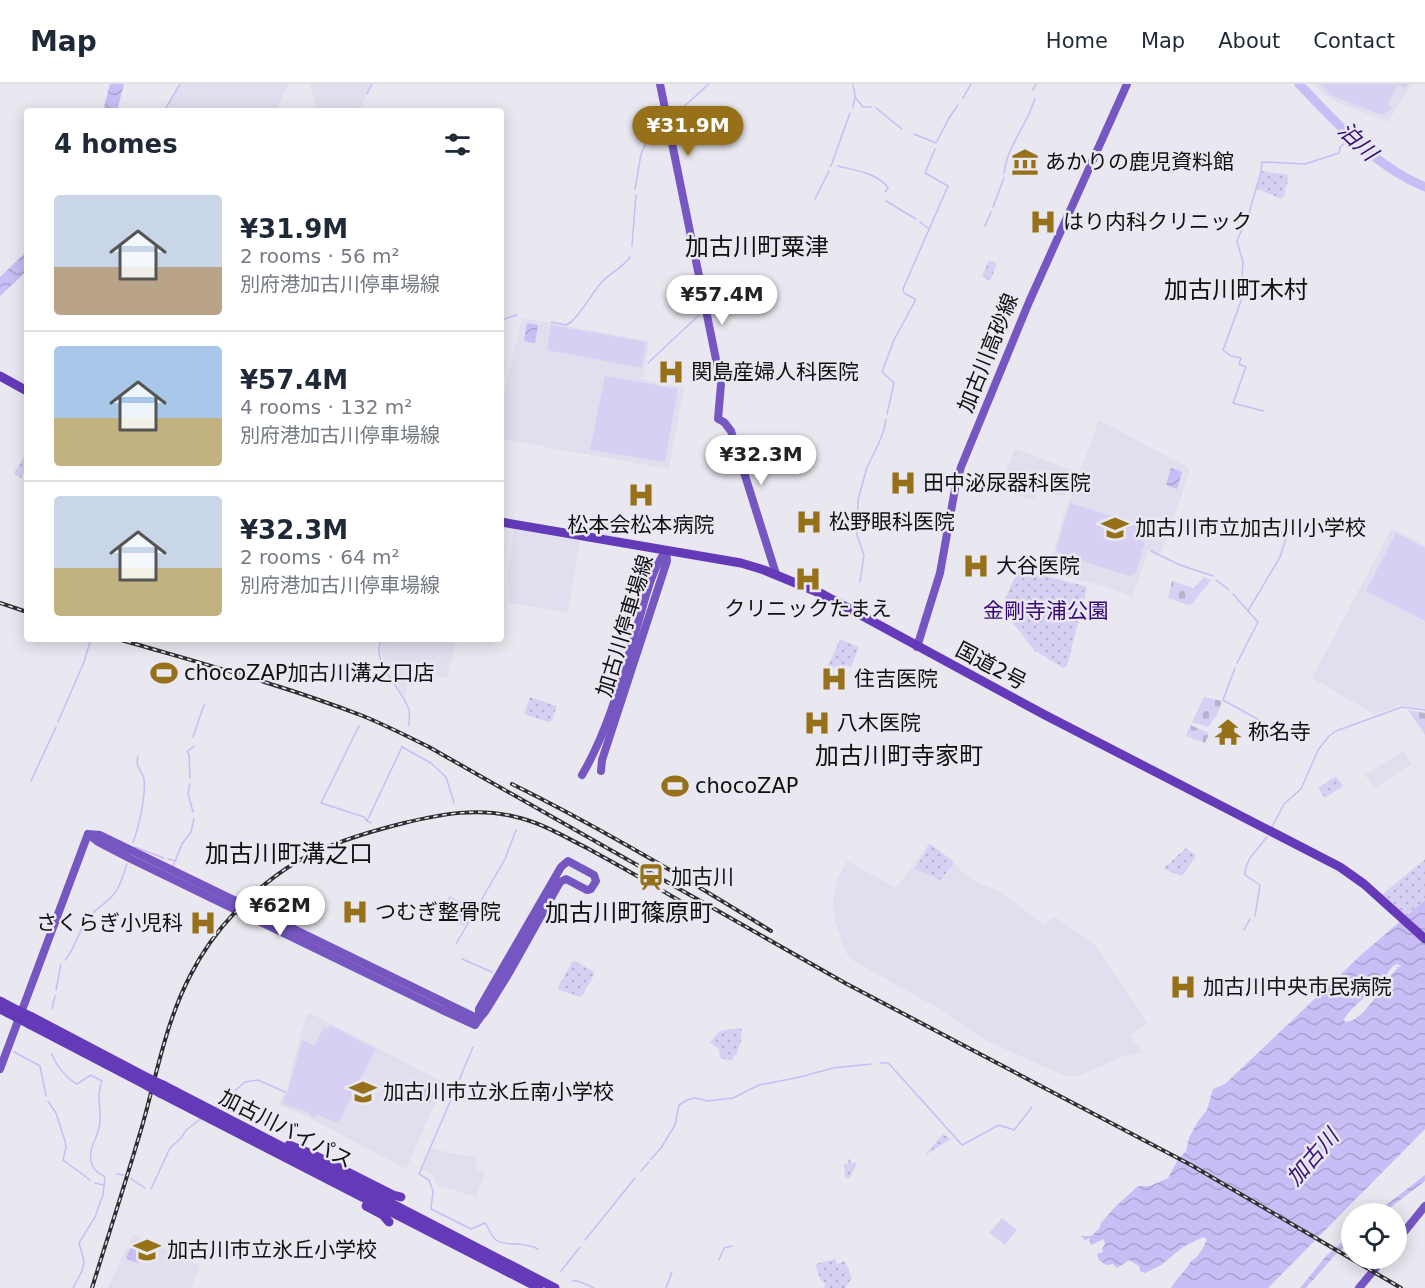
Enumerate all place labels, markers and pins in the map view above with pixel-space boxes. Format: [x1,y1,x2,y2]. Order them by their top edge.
pin: ¥31.9M [639,106,737,157]
museum icon: あかりの鹿児資料館 [1010,147,1040,177]
place label: あかりの鹿児資料館 [1045,150,1234,174]
hospital icon: はり内科クリニック [1028,207,1058,237]
place label: はり内科クリニック [1063,210,1252,234]
pin: ¥57.4M [673,275,771,326]
hospital icon: 関島産婦人科医院 [656,357,686,387]
place label: 関島産婦人科医院 [691,360,859,384]
pin: ¥32.3M [712,435,810,486]
hospital icon: 田中泌尿器科医院 [888,468,918,498]
place label: 田中泌尿器科医院 [923,471,1091,495]
hospital icon: 松本会松本病院 [626,480,656,510]
hospital icon: 松野眼科医院 [794,507,824,537]
place label: 松野眼科医院 [829,510,955,534]
place label: 松本会松本病院 [568,513,715,537]
school or university icon: 加古川市立加古川小学校 [1100,513,1130,543]
place label: 加古川市立加古川小学校 [1135,516,1366,540]
hospital icon: 大谷医院 [961,551,991,581]
place label: 大谷医院 [996,554,1080,578]
hospital icon: クリニックたまえ [793,564,823,594]
place label: クリニックたまえ [724,597,892,621]
sports icon: chocoZAP加古川溝之口店 [149,658,179,688]
place label: chocoZAP加古川溝之口店 [184,661,435,685]
hospital icon: 住吉医院 [819,664,849,694]
place label: 住吉医院 [854,667,938,691]
hospital icon: 八木医院 [802,708,832,738]
place label: 八木医院 [837,711,921,735]
temple icon: 称名寺 [1213,717,1243,747]
place label: 称名寺 [1248,720,1311,744]
sports icon: chocoZAP [660,771,690,801]
place label: chocoZAP [695,774,799,798]
station icon: 加古川 [636,862,666,892]
place label: 加古川 [671,865,734,889]
pin: ¥62M [244,886,316,937]
hospital icon: つむぎ整骨院 [340,897,370,927]
place label: つむぎ整骨院 [375,900,501,924]
hospital icon: さくらぎ小児科 [188,908,218,938]
place label: さくらぎ小児科 [36,911,183,935]
hospital icon: 加古川中央市民病院 [1168,972,1198,1002]
place label: 加古川中央市民病院 [1203,975,1392,999]
school or university icon: 加古川市立氷丘南小学校 [348,1077,378,1107]
place label: 加古川市立氷丘南小学校 [383,1080,614,1104]
school or university icon: 加古川市立氷丘小学校 [132,1235,162,1265]
place label: 加古川市立氷丘小学校 [167,1238,377,1262]

